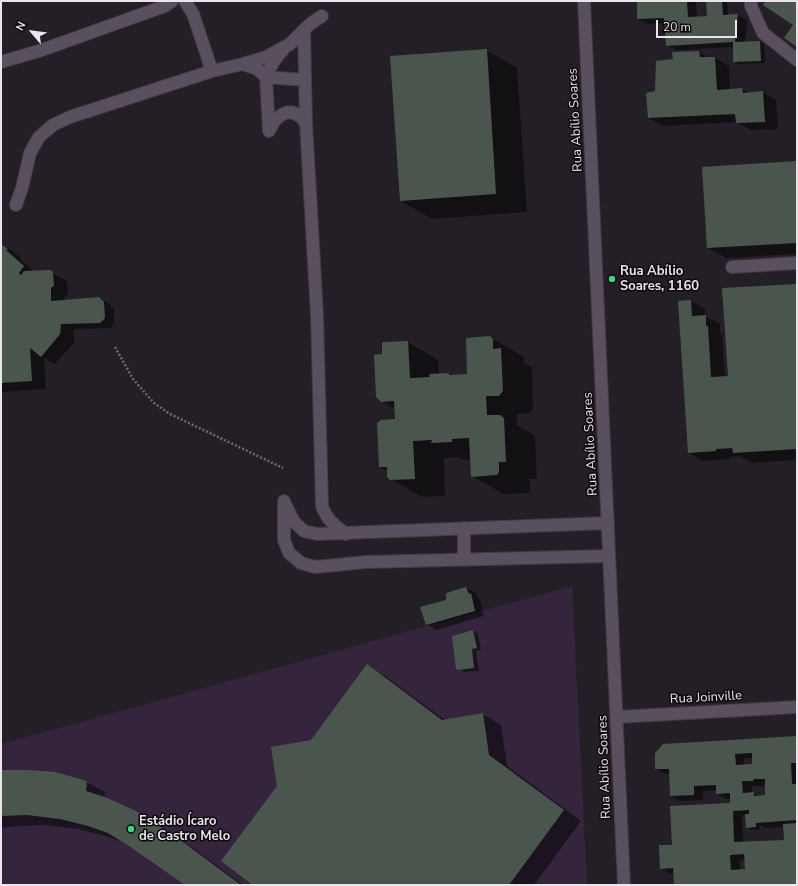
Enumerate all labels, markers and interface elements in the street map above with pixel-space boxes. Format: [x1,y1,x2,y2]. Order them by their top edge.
north arrow [12,12,52,52]
scale bar [658,12,739,38]
text: N [12,19,30,33]
text: 20 m [663,19,691,35]
street label: Rua Abílio Soares [565,68,587,172]
place label: Rua Abílio Soares, 1160 [620,264,699,295]
marker: Rua Abílio Soares, 1160 [607,274,617,284]
street label: Rua Abílio Soares [580,392,602,496]
street label: Rua Joinville [670,688,742,708]
street label: Rua Abílio Soares [595,715,615,819]
place label: Estádio Ícaro de Castro Melo [139,814,230,845]
marker: Estádio Ícaro de Castro Melo [126,824,136,834]

